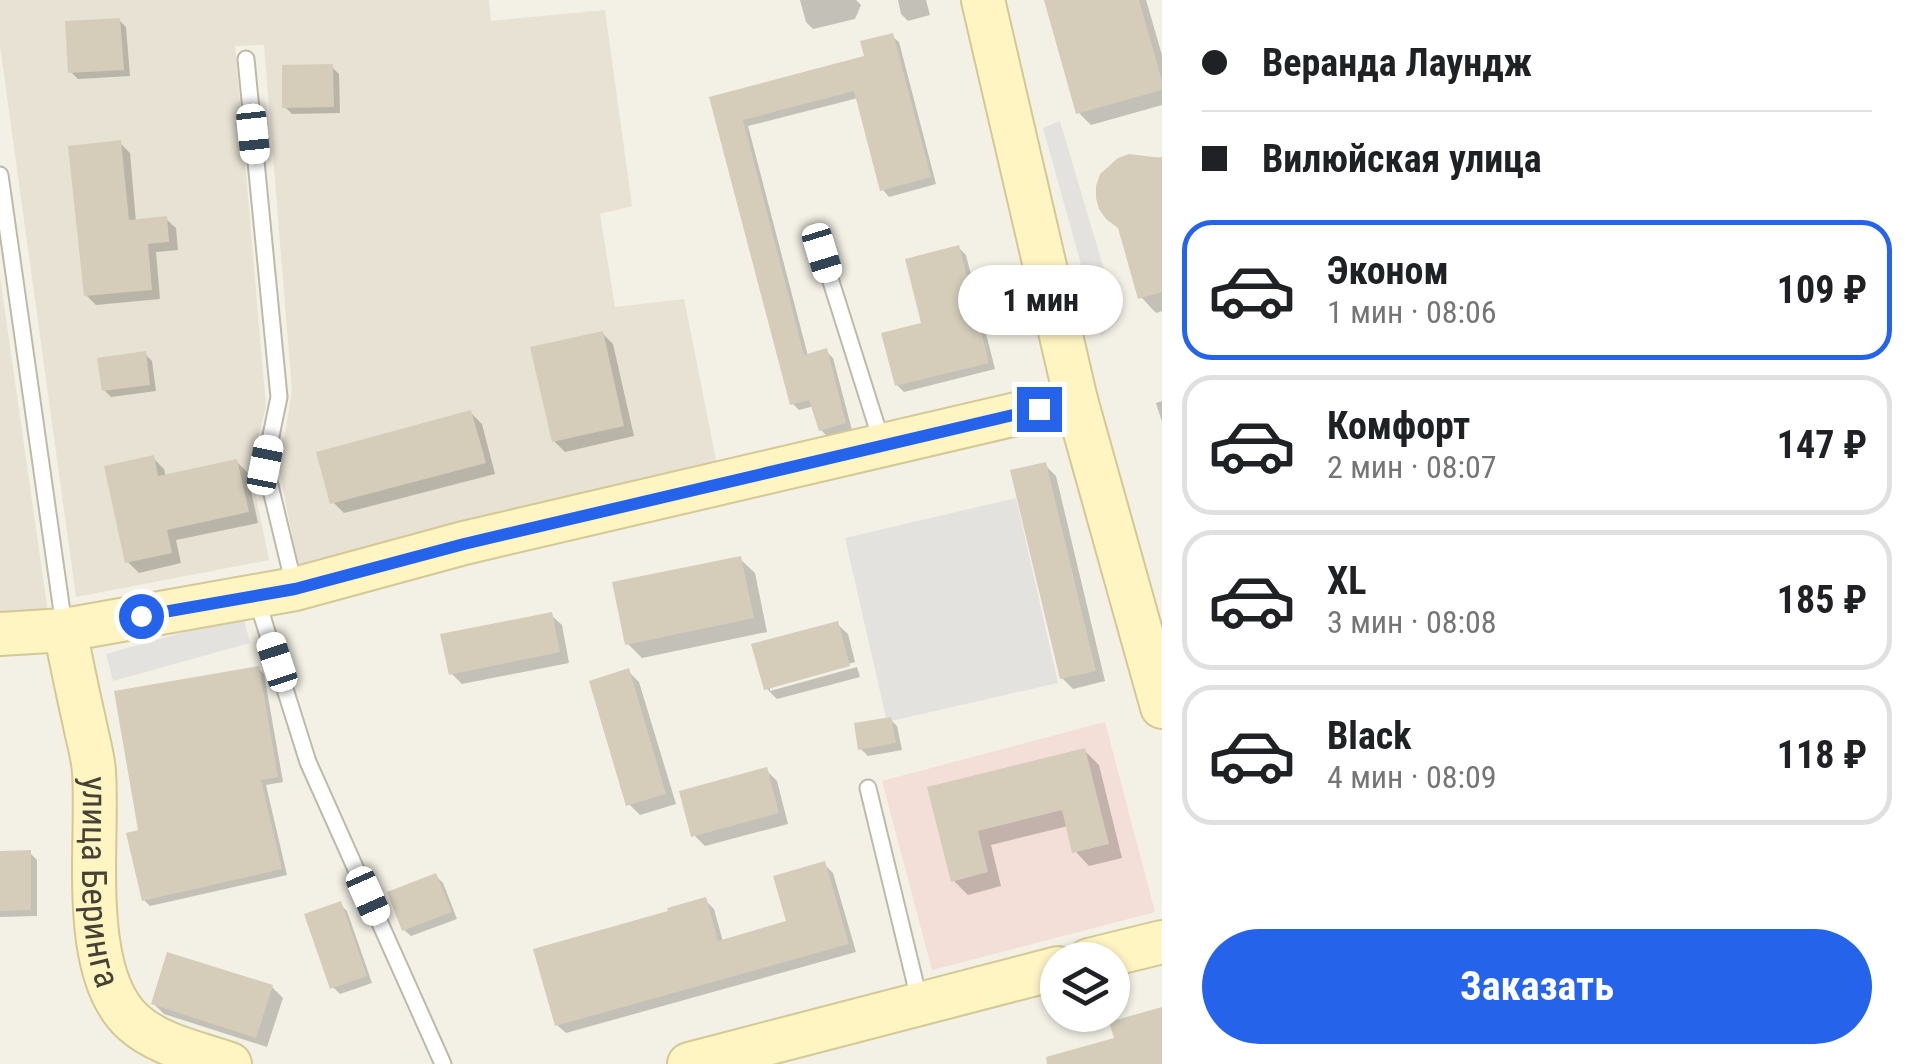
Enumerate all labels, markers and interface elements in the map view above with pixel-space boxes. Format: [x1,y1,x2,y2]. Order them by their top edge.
text: Веранда Лаундж [1262,41,1532,85]
car [235,103,271,165]
text: Вилюйская улица [1262,137,1542,181]
car [799,220,845,286]
icon: car [1207,245,1297,335]
text: Эконом [1327,249,1449,293]
callout: 1 мин [956,264,1122,334]
text: 109 ₽ [1777,268,1867,312]
text: 1 мин [1002,281,1079,319]
text: 1 мин · 08:06 [1327,293,1497,331]
route end [1017,387,1062,432]
icon: car [1207,400,1297,490]
text: Комфорт [1327,404,1470,448]
text: 147 ₽ [1777,423,1867,467]
car [245,433,285,497]
text: 2 мин · 08:07 [1327,448,1497,486]
icon: car [1207,555,1297,645]
text: XL [1327,559,1366,603]
text: 185 ₽ [1777,578,1867,622]
route start [119,594,164,639]
text: 3 мин · 08:08 [1327,603,1497,641]
car [253,629,301,695]
icon: car [1207,710,1297,800]
text: Black [1327,714,1411,758]
text: 118 ₽ [1777,733,1867,777]
text: 4 мин · 08:09 [1327,758,1497,796]
street label: улица Беринга [73,776,128,993]
car [342,862,394,930]
button: Заказать [1202,929,1872,1044]
map controls [1040,942,1130,1032]
button: layers [1040,942,1130,1032]

